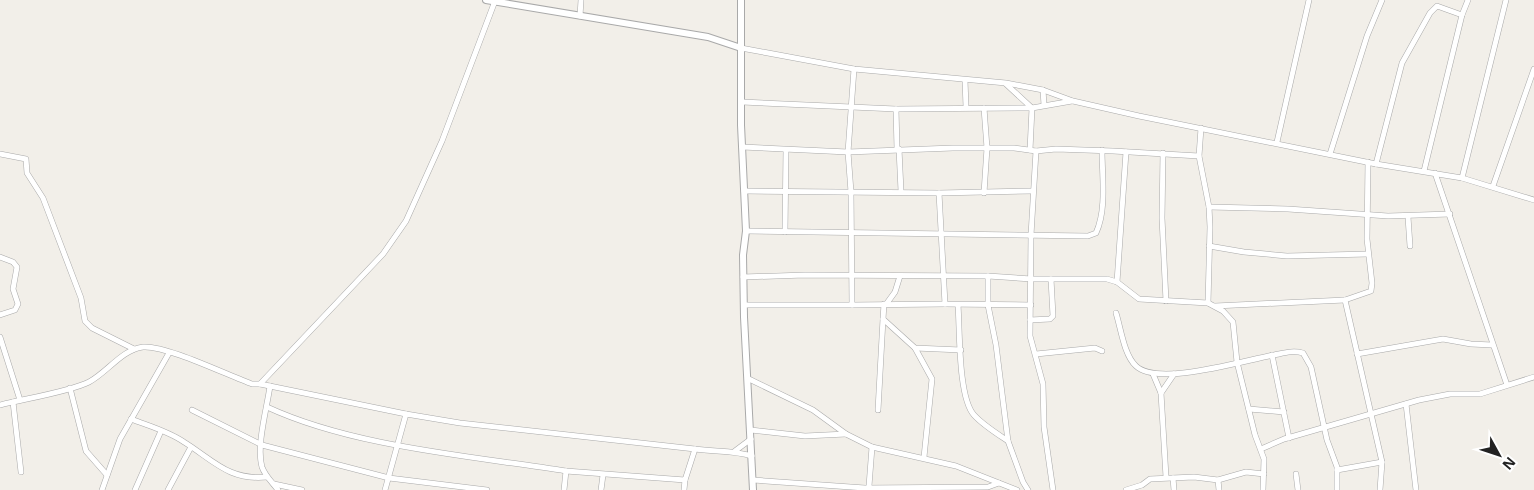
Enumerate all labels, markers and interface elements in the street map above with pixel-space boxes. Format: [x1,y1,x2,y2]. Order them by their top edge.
north arrow [1474,430,1524,480]
text: N [1498,453,1520,474]

